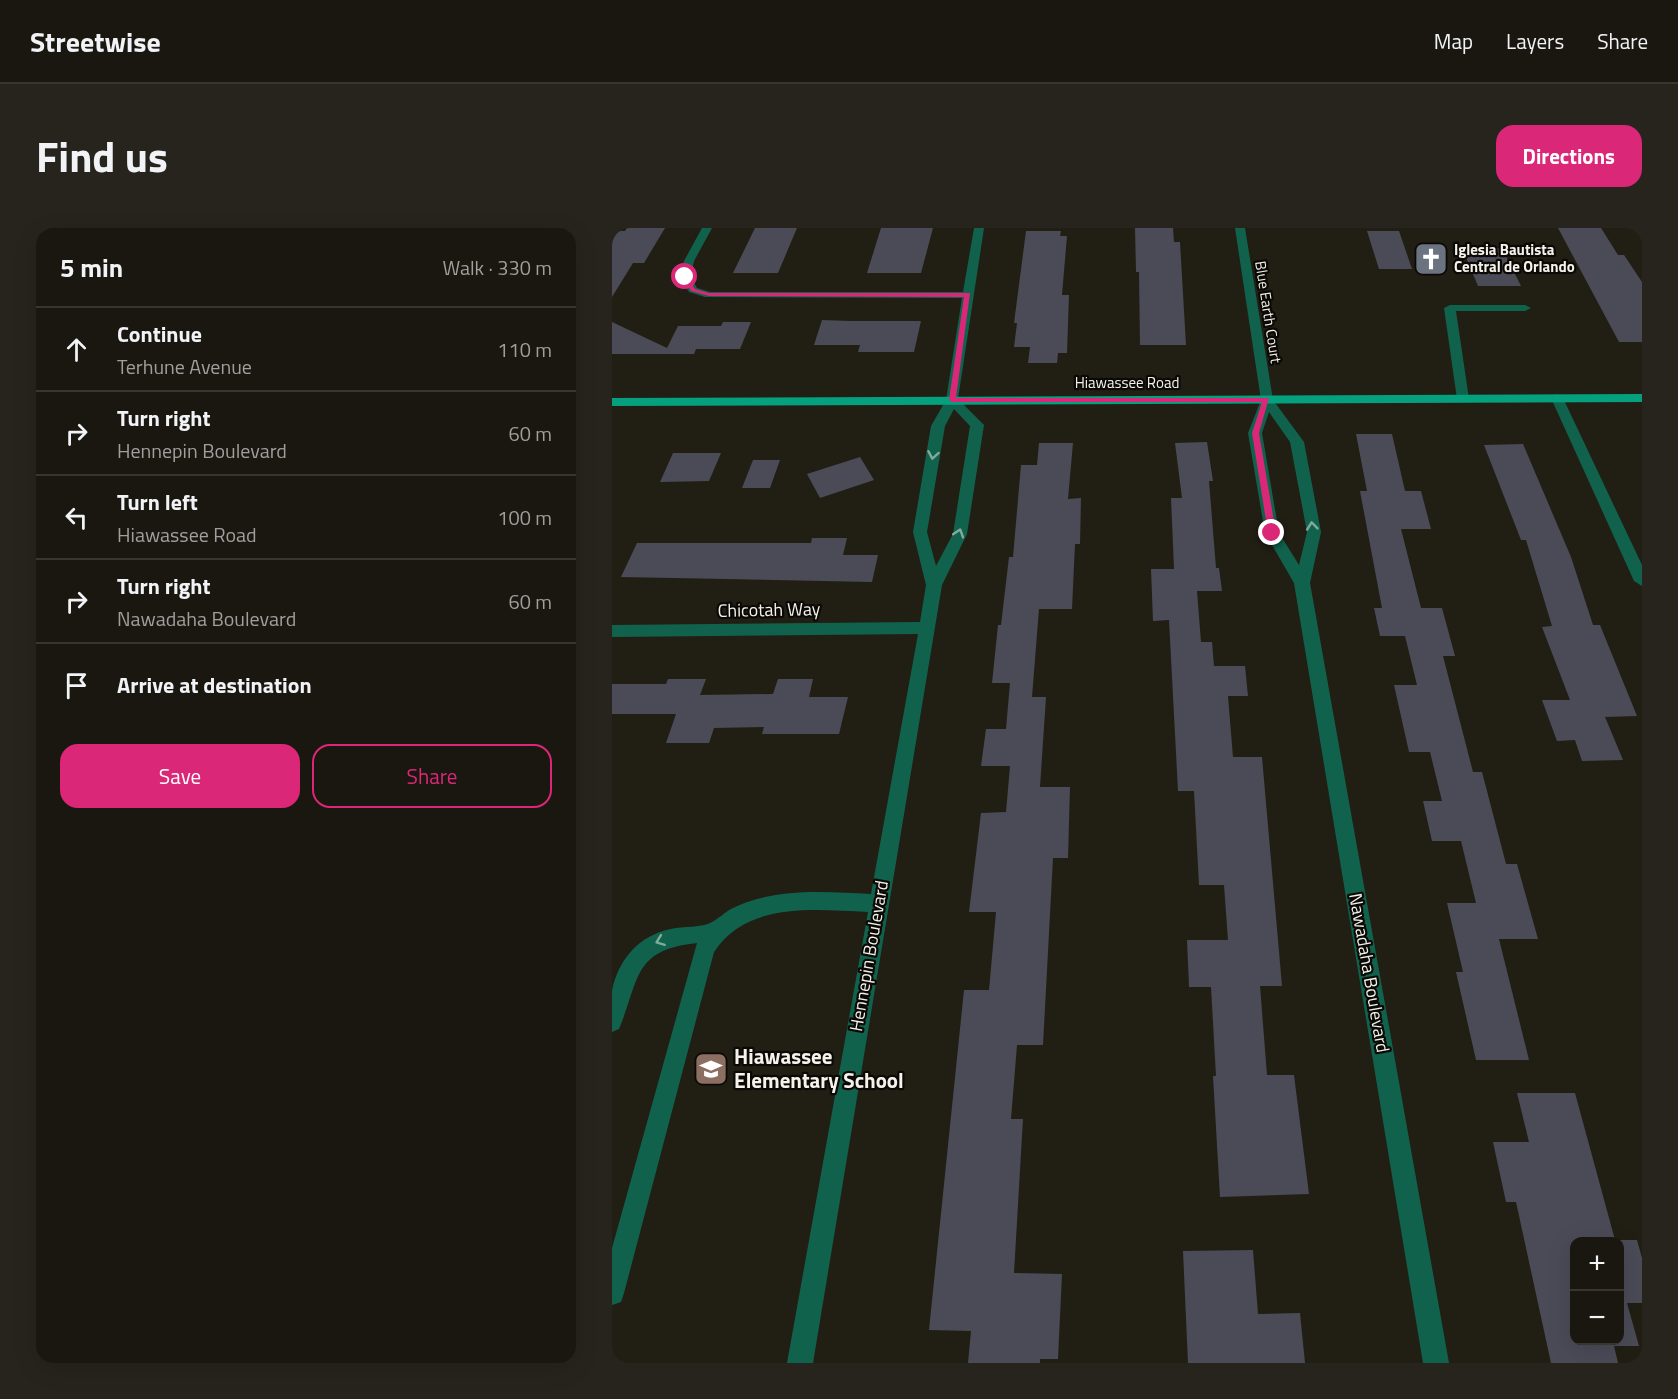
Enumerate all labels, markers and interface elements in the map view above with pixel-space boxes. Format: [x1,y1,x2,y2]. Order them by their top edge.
text: Streetwise [30,20,161,63]
text: Map [1434,25,1473,57]
text: Layers [1506,25,1564,57]
text: Share [1597,25,1648,57]
text: Find us [36,124,168,188]
button: Directions [1496,125,1642,187]
place label: Iglesia Bautista Central de Orlando [1454,238,1575,278]
church icon: Iglesia Bautista Central de Orlando [1413,241,1449,277]
text: 5 min [60,248,123,287]
text: Walk · 330 m [443,252,552,283]
street label: Blue Earth Court [1249,259,1288,366]
route start [671,263,697,289]
text: Continue [117,317,202,351]
icon: ahead [60,333,93,366]
text: 110 m [497,334,552,365]
text: Terhune Avenue [117,351,252,382]
street label: Hiawassee Road [1075,371,1179,394]
text: Turn right [117,401,211,435]
icon: right [60,417,93,450]
text: 60 m [508,418,552,449]
text: Hennepin Boulevard [117,435,287,466]
one-way arrow [927,449,940,459]
text: Turn left [117,485,198,519]
icon: left [60,501,93,534]
text: 100 m [497,502,552,533]
text: Hiawassee Road [117,519,257,550]
route end [1258,519,1284,545]
one-way arrow [1306,521,1319,531]
one-way arrow [952,528,964,539]
text: Turn right [117,569,211,603]
icon: right [60,585,93,618]
text: 60 m [508,586,552,617]
street label: Chicotah Way [717,595,821,624]
text: Nawadaha Boulevard [117,603,296,634]
text: Arrive at destination [117,668,312,702]
icon: arrive [60,669,93,702]
button: Save [60,744,300,808]
button: Share [312,744,552,808]
street label: Hennepin Boulevard [842,878,895,1034]
street label: Nawadaha Boulevard [1342,891,1397,1055]
one-way arrow [655,934,666,947]
place label: Hiawassee Elementary School [734,1040,904,1096]
school or university icon: Hiawassee Elementary School [693,1051,729,1087]
map controls [1570,1237,1624,1345]
button: + [1570,1237,1624,1291]
button: − [1570,1291,1624,1345]

